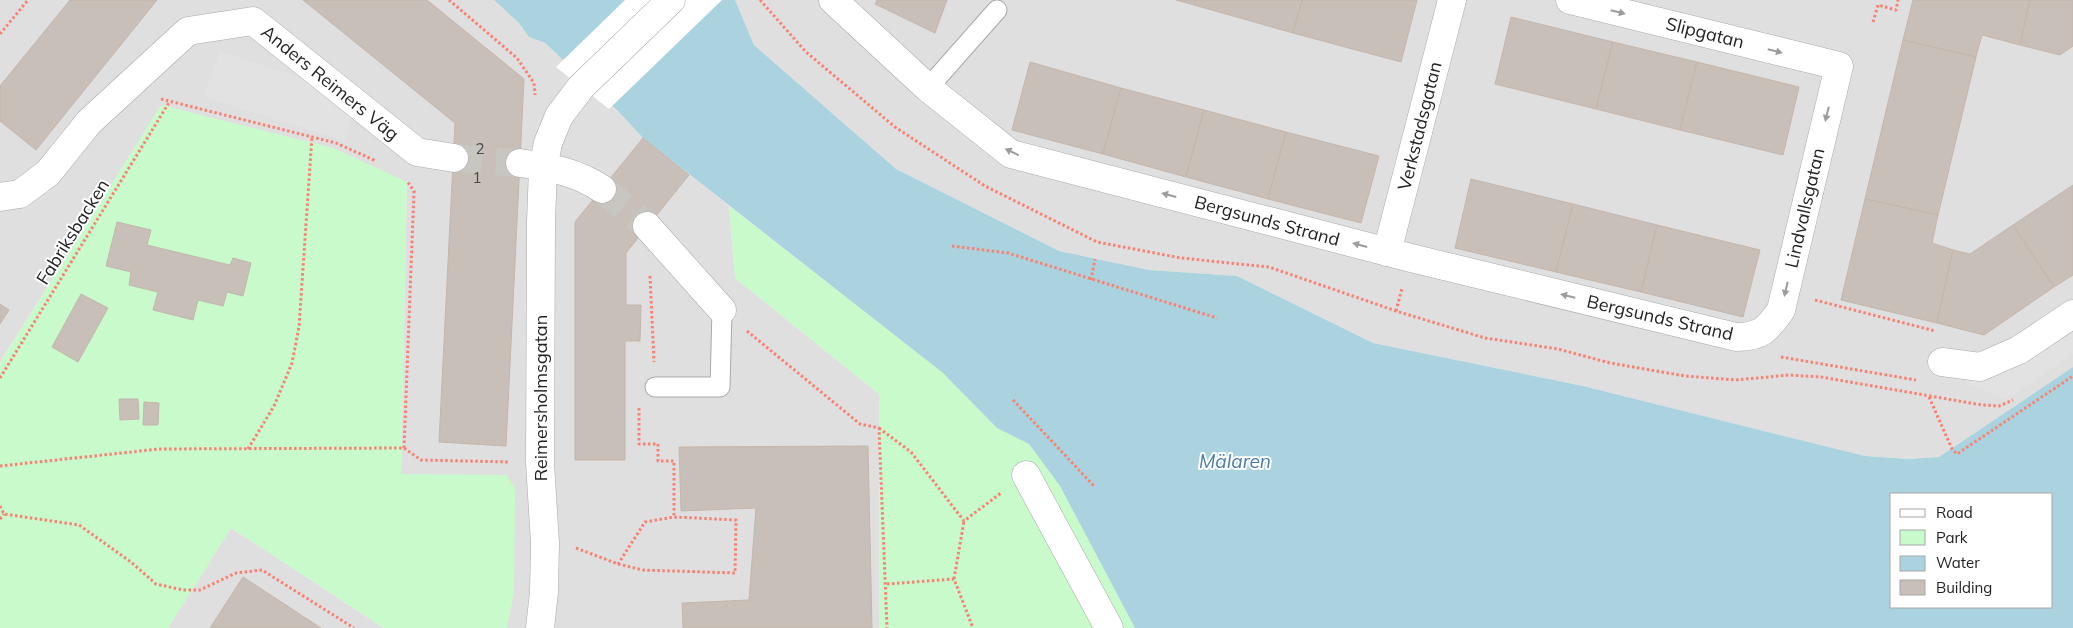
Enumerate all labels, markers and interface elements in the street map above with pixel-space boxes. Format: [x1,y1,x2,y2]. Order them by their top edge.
one-way arrow [1610,8,1625,16]
street label: Slipgatan [1664,12,1747,53]
street label: Anders Reimers Väg [257,20,404,145]
one-way arrow [1768,47,1783,55]
street label: Verkstadsgatan [1392,59,1447,193]
one-way arrow [1823,106,1831,121]
house number: 2 [475,139,485,158]
street label: Lindvallsgatan [1780,146,1829,270]
one-way arrow [1005,148,1019,156]
house number: 1 [472,168,482,187]
street label: Fabriksbacken [31,175,114,289]
street label: Bergsunds Strand [1192,190,1342,251]
one-way arrow [1161,191,1176,199]
one-way arrow [1352,241,1367,249]
one-way arrow [1782,281,1790,296]
street label: Bergsunds Strand [1585,289,1736,346]
one-way arrow [1561,292,1576,300]
street label: Reimersholmsgatan [529,315,552,481]
water label: Mälaren [1199,449,1271,473]
legend [1890,493,2053,608]
text: Road [1936,503,1973,522]
text: Park [1936,528,1968,547]
text: Water [1936,553,1980,572]
text: Building [1936,578,1992,597]

